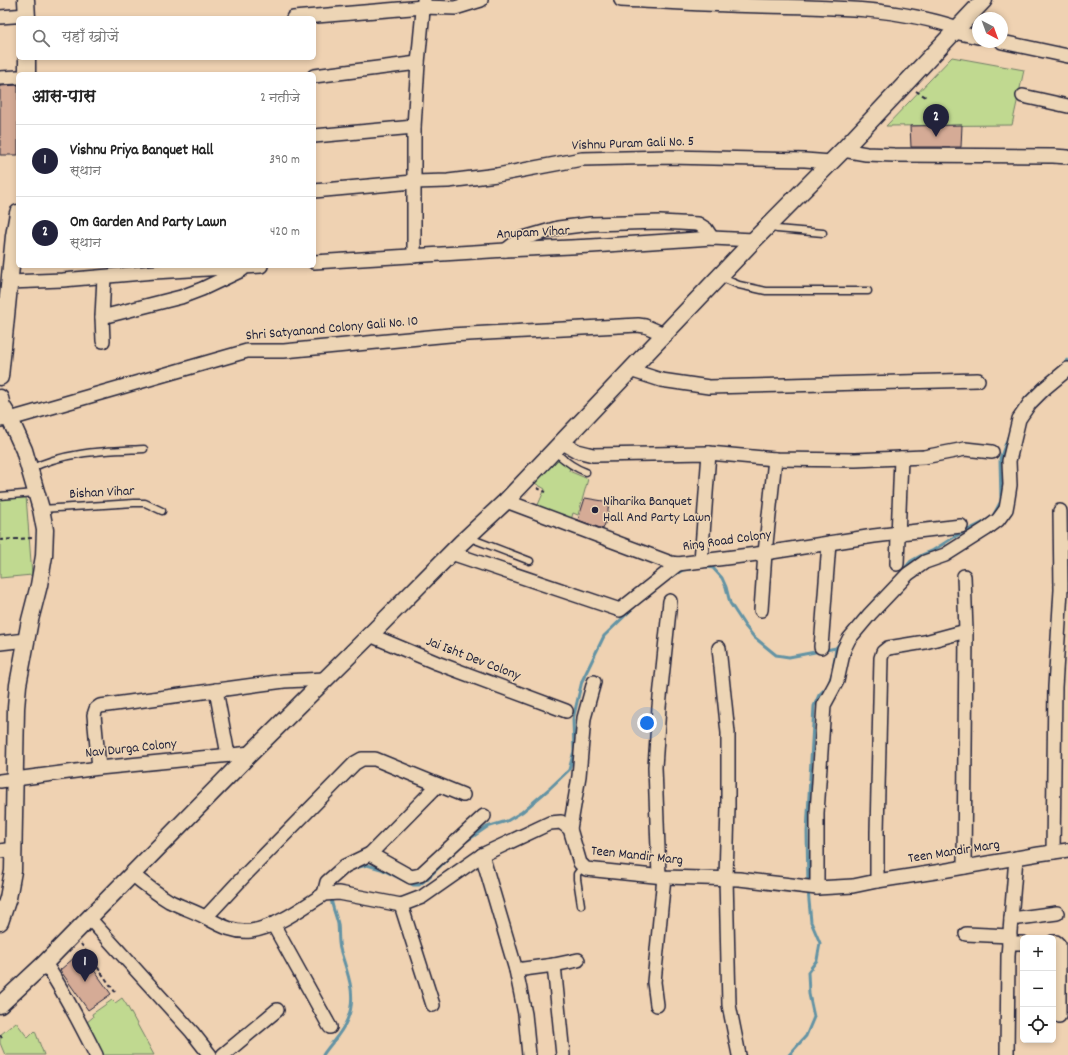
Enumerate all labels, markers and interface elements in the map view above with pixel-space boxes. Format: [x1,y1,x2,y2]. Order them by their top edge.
north arrow [972,12,1008,48]
search box [16,16,316,60]
icon: search [30,27,52,49]
text: यहाँ खोजें [62,27,119,49]
text: आस-पास [32,86,96,110]
text: 2 नतीजे [260,89,300,108]
pin: 2 [923,104,949,137]
street label: Vishnu Puram Gali No. 5 [572,132,694,156]
text: Vishnu Priya Banquet Hall [70,140,213,162]
text: 1 [44,151,46,170]
text: 390 m [269,151,300,170]
text: स्थान [70,162,101,181]
text: Om Garden And Party Lawn [70,212,226,234]
street label: Anupam Vihar [496,221,571,245]
text: 2 [42,223,48,242]
text: 420 m [270,223,300,242]
text: स्थान [70,234,101,253]
street label: Shri Satyanand Colony Gali No. 10 [245,311,419,347]
street label: Bishan Vihar [69,481,136,505]
place label: Niharika Banquet Hall And Party Lawn [603,492,710,528]
marker: Niharika Banquet Hall And Party Lawn [590,505,600,515]
street label: Ring Road Colony [681,525,773,557]
street label: Jai Isht Dev Colony [423,632,523,686]
your location [637,713,657,733]
street label: Nav Durga Colony [84,734,178,764]
street label: Teen Mandir Marg [907,835,1001,869]
street label: Teen Mandir Marg [590,841,684,871]
map controls [1020,935,1056,1043]
button: + [1020,935,1056,971]
pin: 1 [72,949,98,982]
button: − [1020,971,1056,1007]
button: locate [1020,1007,1056,1043]

